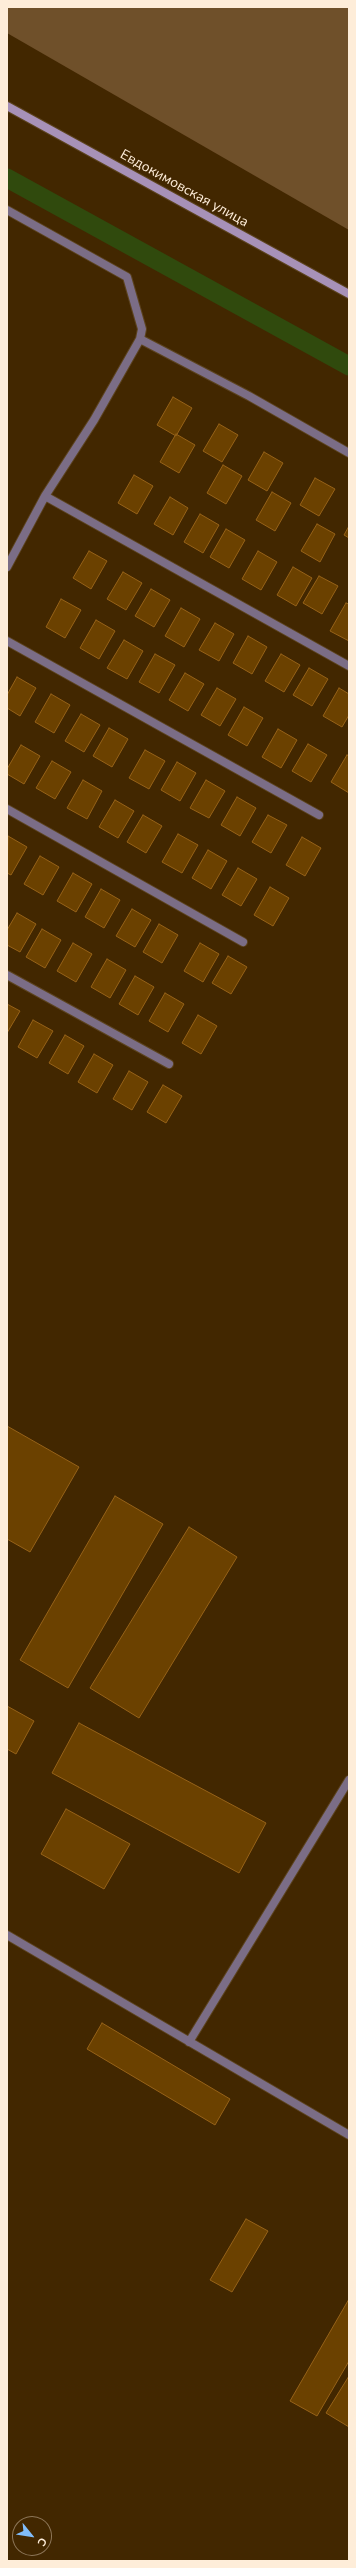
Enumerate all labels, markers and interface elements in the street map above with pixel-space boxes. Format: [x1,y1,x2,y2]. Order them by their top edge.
street label: Евдокимовская улица [117,147,251,231]
north arrow [12,2516,52,2556]
text: С [34,2535,50,2549]

